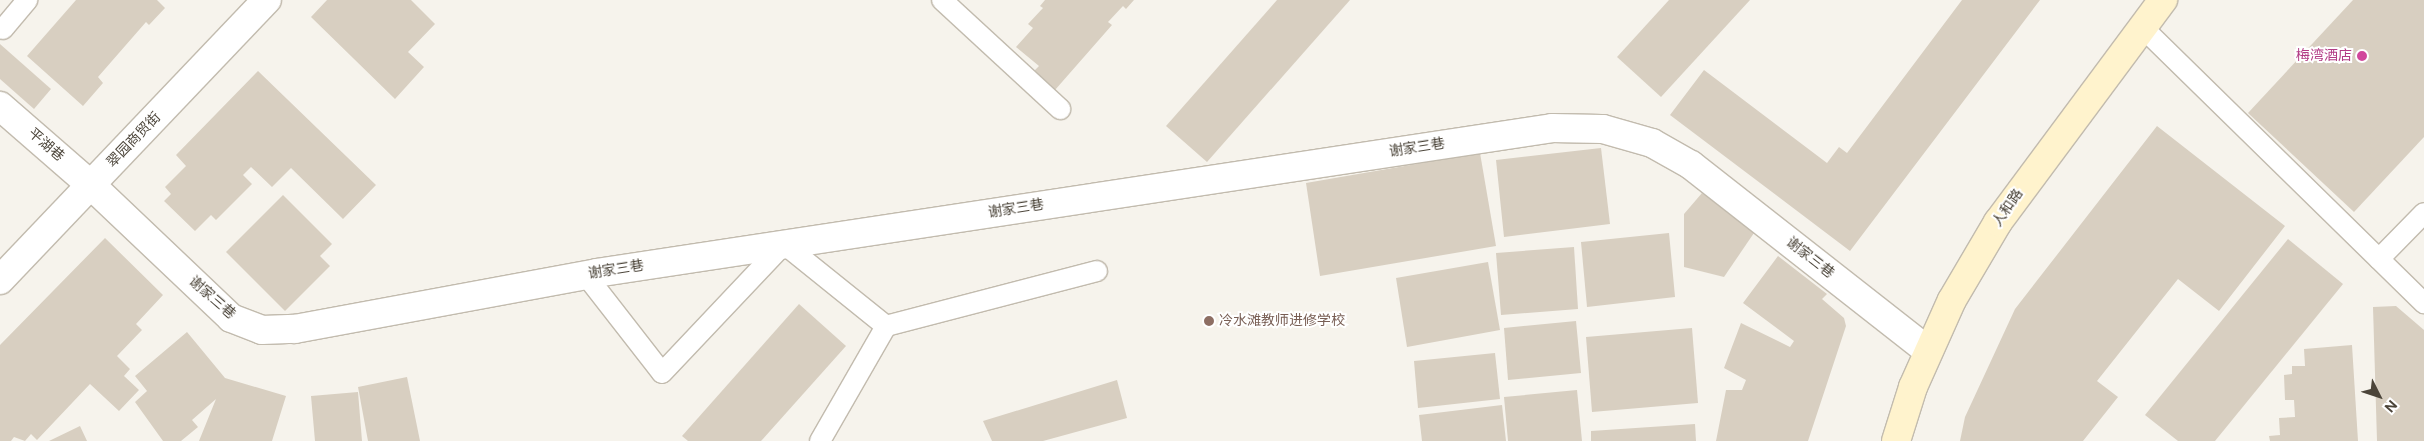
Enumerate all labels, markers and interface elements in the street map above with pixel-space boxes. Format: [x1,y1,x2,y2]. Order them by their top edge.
place label: 梅湾酒店 [2296,48,2352,64]
marker: 梅湾酒店 [2356,50,2368,62]
street label: 翠园商贸街 [104,109,164,171]
street label: 平湖巷 [25,125,67,165]
street label: 谢家三巷 [1388,135,1446,161]
street label: 人和路 [1989,186,2027,230]
street label: 谢家三巷 [987,196,1045,222]
street label: 谢家三巷 [1783,234,1837,282]
street label: 谢家三巷 [587,257,645,283]
street label: 谢家三巷 [185,273,239,323]
place label: 冷水滩教师进修学校 [1219,313,1345,329]
marker: 冷水滩教师进修学校 [1203,315,1215,327]
north arrow [2354,371,2404,421]
text: N [2381,397,2401,416]

